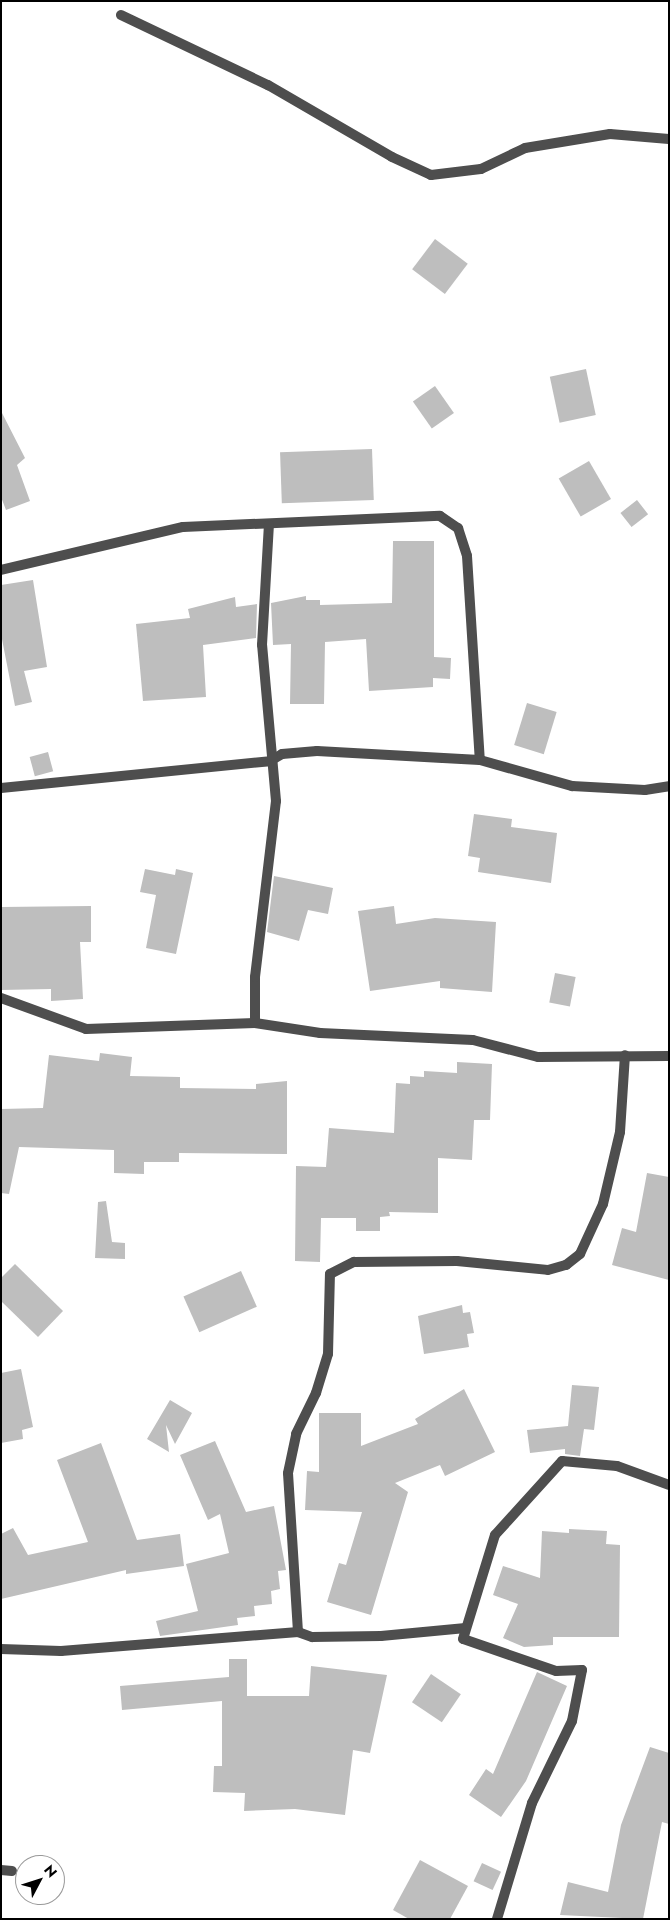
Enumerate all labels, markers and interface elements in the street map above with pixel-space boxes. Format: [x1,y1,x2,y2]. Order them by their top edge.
north arrow [15,1855,65,1905]
text: N [39,1860,62,1882]

